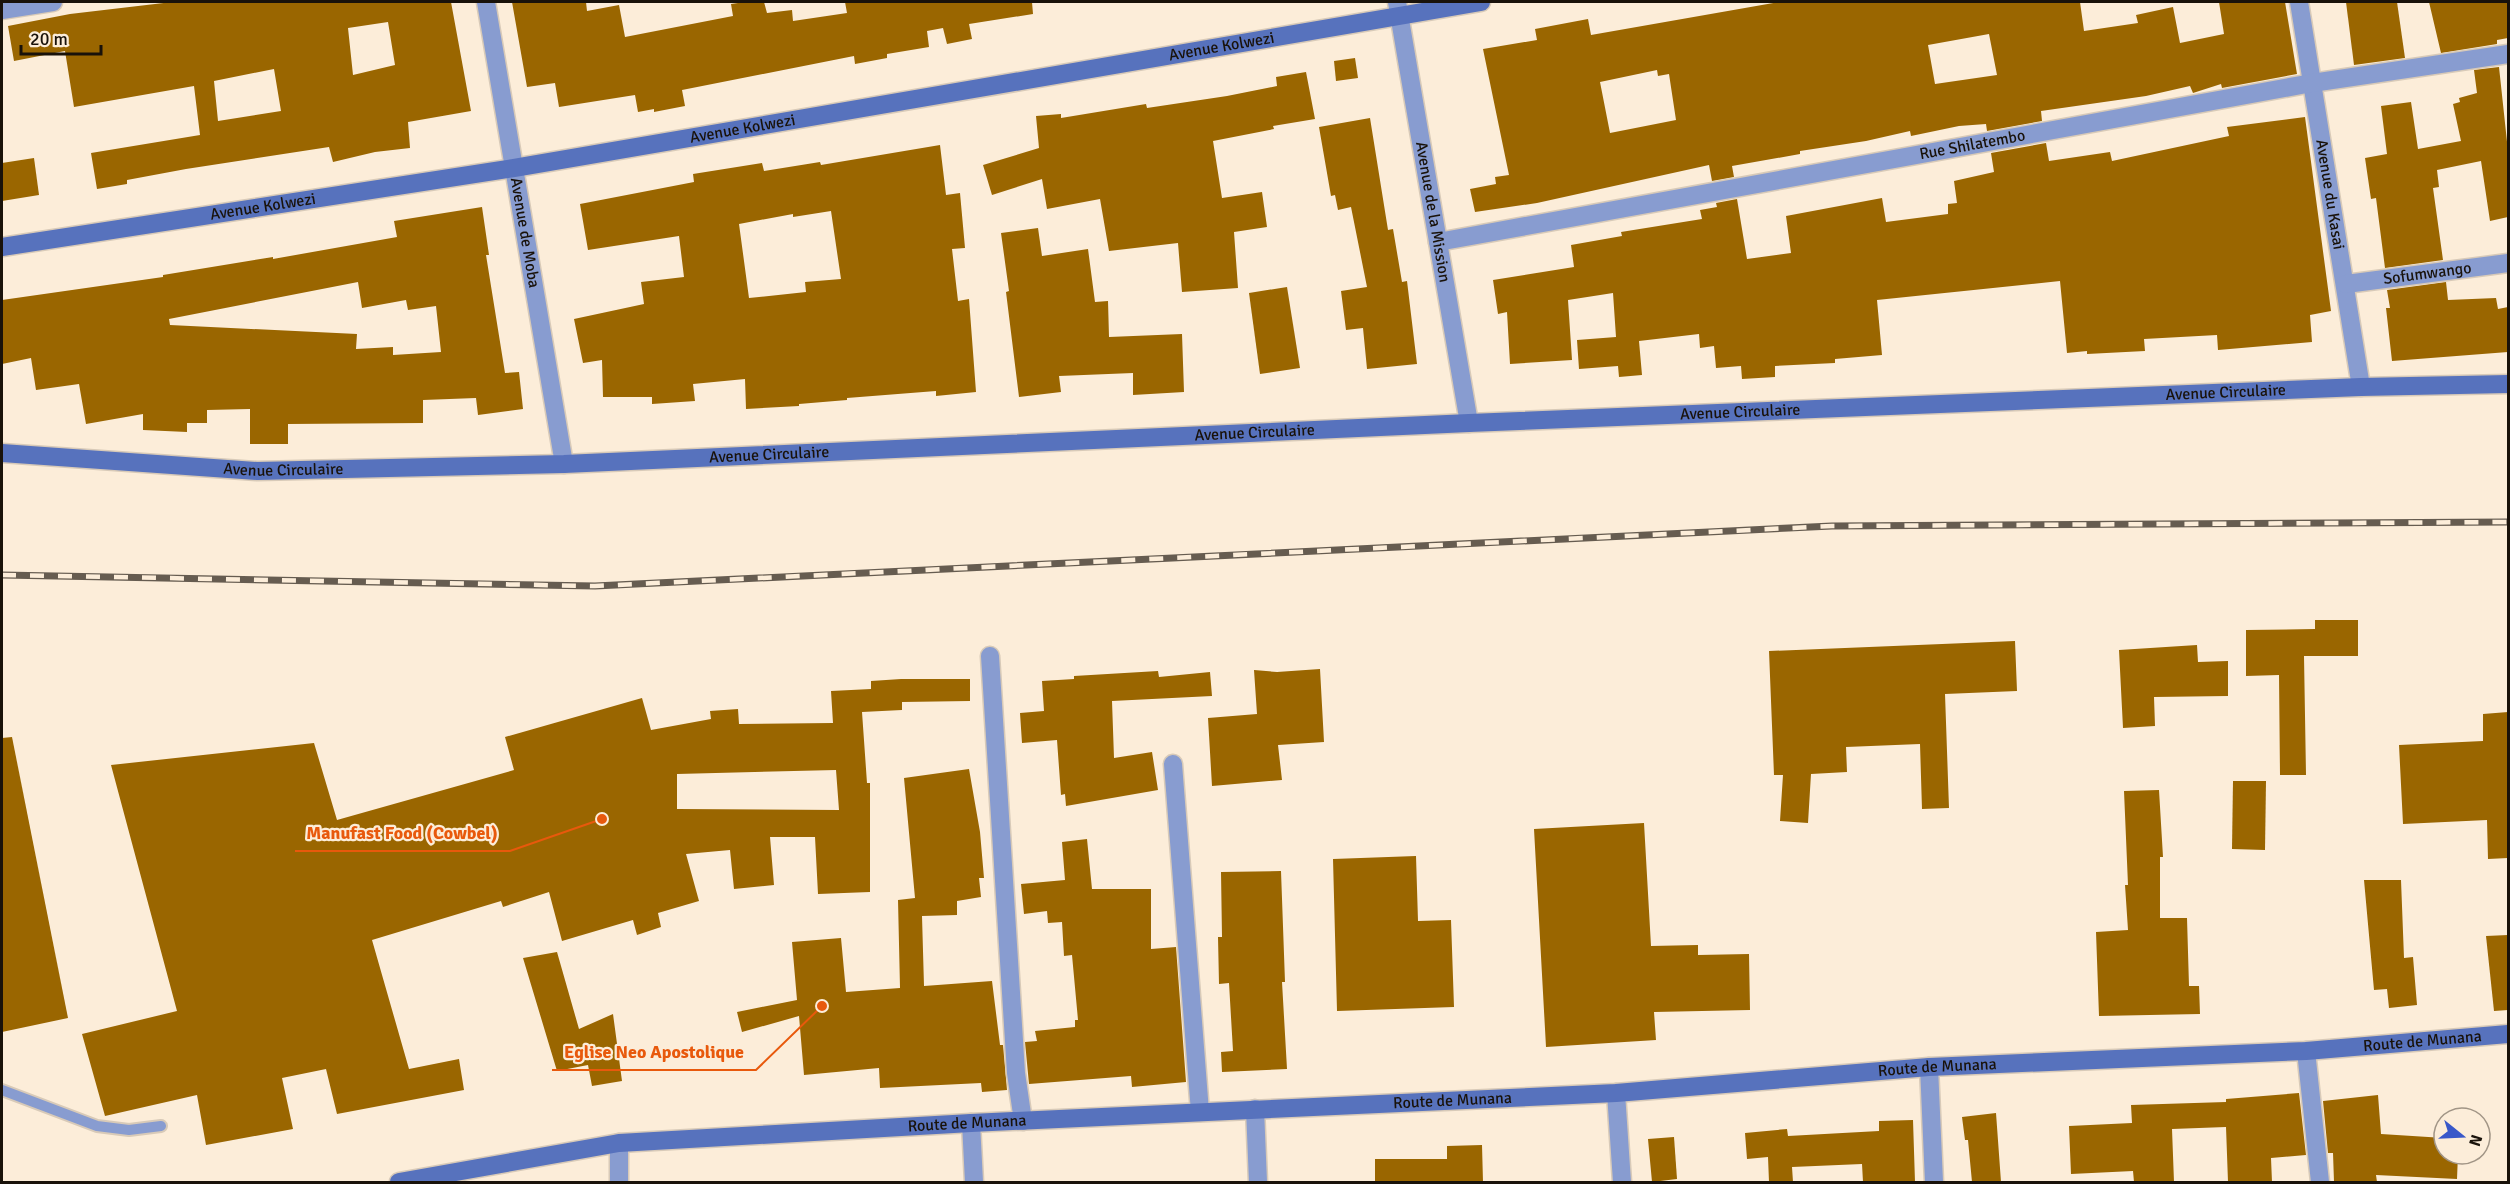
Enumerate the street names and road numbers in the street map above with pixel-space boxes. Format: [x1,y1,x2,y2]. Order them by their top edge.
street label: Avenue Kolwezi [1167,28,1276,65]
street label: Avenue Kolwezi [688,110,797,148]
street label: Rue Shilatembo [1918,125,2027,164]
street label: Avenue du Kasai [2311,138,2349,251]
street label: Avenue de la Mission [1411,140,1455,284]
street label: Avenue de Moba [506,176,544,289]
street label: Avenue Kolwezi [209,189,317,225]
street label: Sofumwango [2382,258,2473,289]
street label: Avenue Circulaire [2165,380,2286,405]
street label: Avenue Circulaire [1680,400,1801,424]
street label: Avenue Circulaire [1194,420,1315,445]
street label: Avenue Circulaire [708,442,830,467]
street label: Avenue Circulaire [223,459,344,481]
street label: Route de Munana [2362,1026,2483,1056]
street label: Route de Munana [1877,1054,1997,1081]
street label: Route de Munana [1393,1088,1512,1113]
street label: Route de Munana [907,1110,1027,1137]

